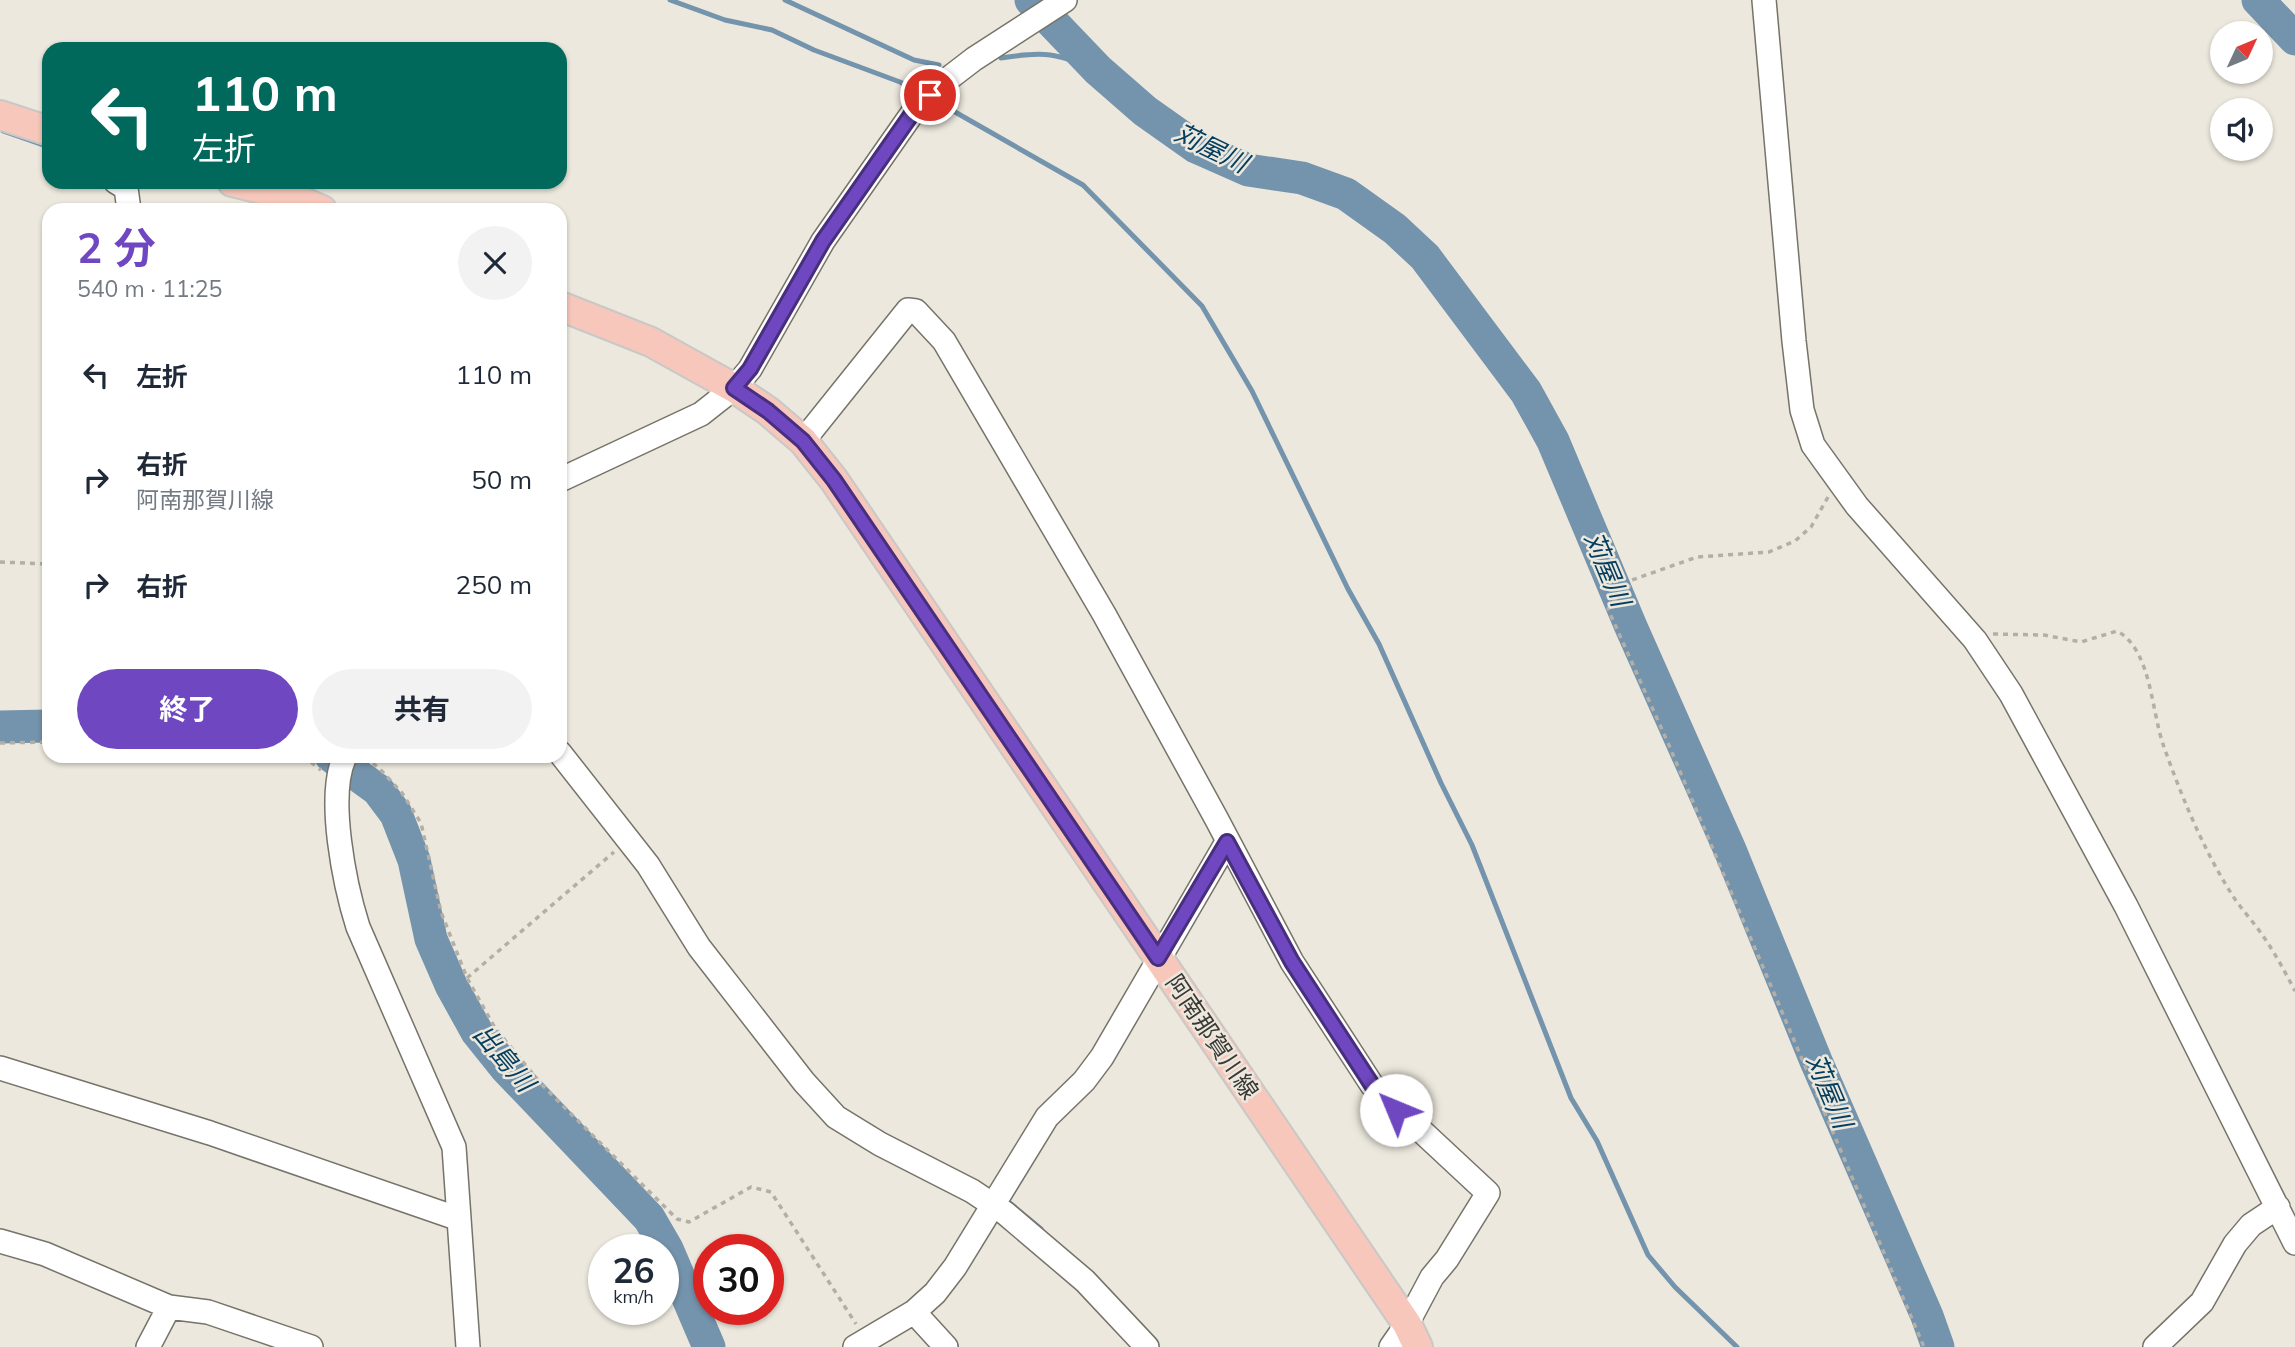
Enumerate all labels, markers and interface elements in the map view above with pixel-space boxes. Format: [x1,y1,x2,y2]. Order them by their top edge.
north arrow [2210,21,2273,84]
map controls [2210,21,2273,161]
text: 110 m [192,62,338,123]
pin [900,65,960,125]
icon: left [77,70,168,161]
icon: arrive [911,76,949,114]
button: sound [2210,98,2273,161]
water label: 苅屋川 [1169,116,1256,181]
text: 左折 [192,128,256,168]
text: 2 分 [77,221,156,274]
button: close [458,226,532,300]
text: 540 m · 11:25 [77,274,222,303]
icon: left [77,356,115,394]
text: 110 m [456,358,532,391]
text: 左折 [136,360,188,393]
text: 右折 [136,448,188,481]
icon: right [77,461,115,499]
text: 50 m [471,463,532,496]
text: 阿南那賀川線 [136,485,274,514]
water label: 苅屋川 [1577,526,1639,614]
icon: right [77,566,115,604]
text: 250 m [456,568,532,601]
text: 右折 [136,570,188,603]
button: 終了 [77,669,298,749]
button: 共有 [312,669,532,749]
street label: 阿南那賀川線 [1160,968,1266,1105]
water label: 出島川 [467,1017,544,1100]
water label: 苅屋川 [1799,1048,1861,1136]
position arrow [1359,1073,1433,1147]
speed limit sign: 30 [693,1234,784,1325]
text: 26 [612,1248,655,1292]
text: km/h [613,1285,654,1308]

